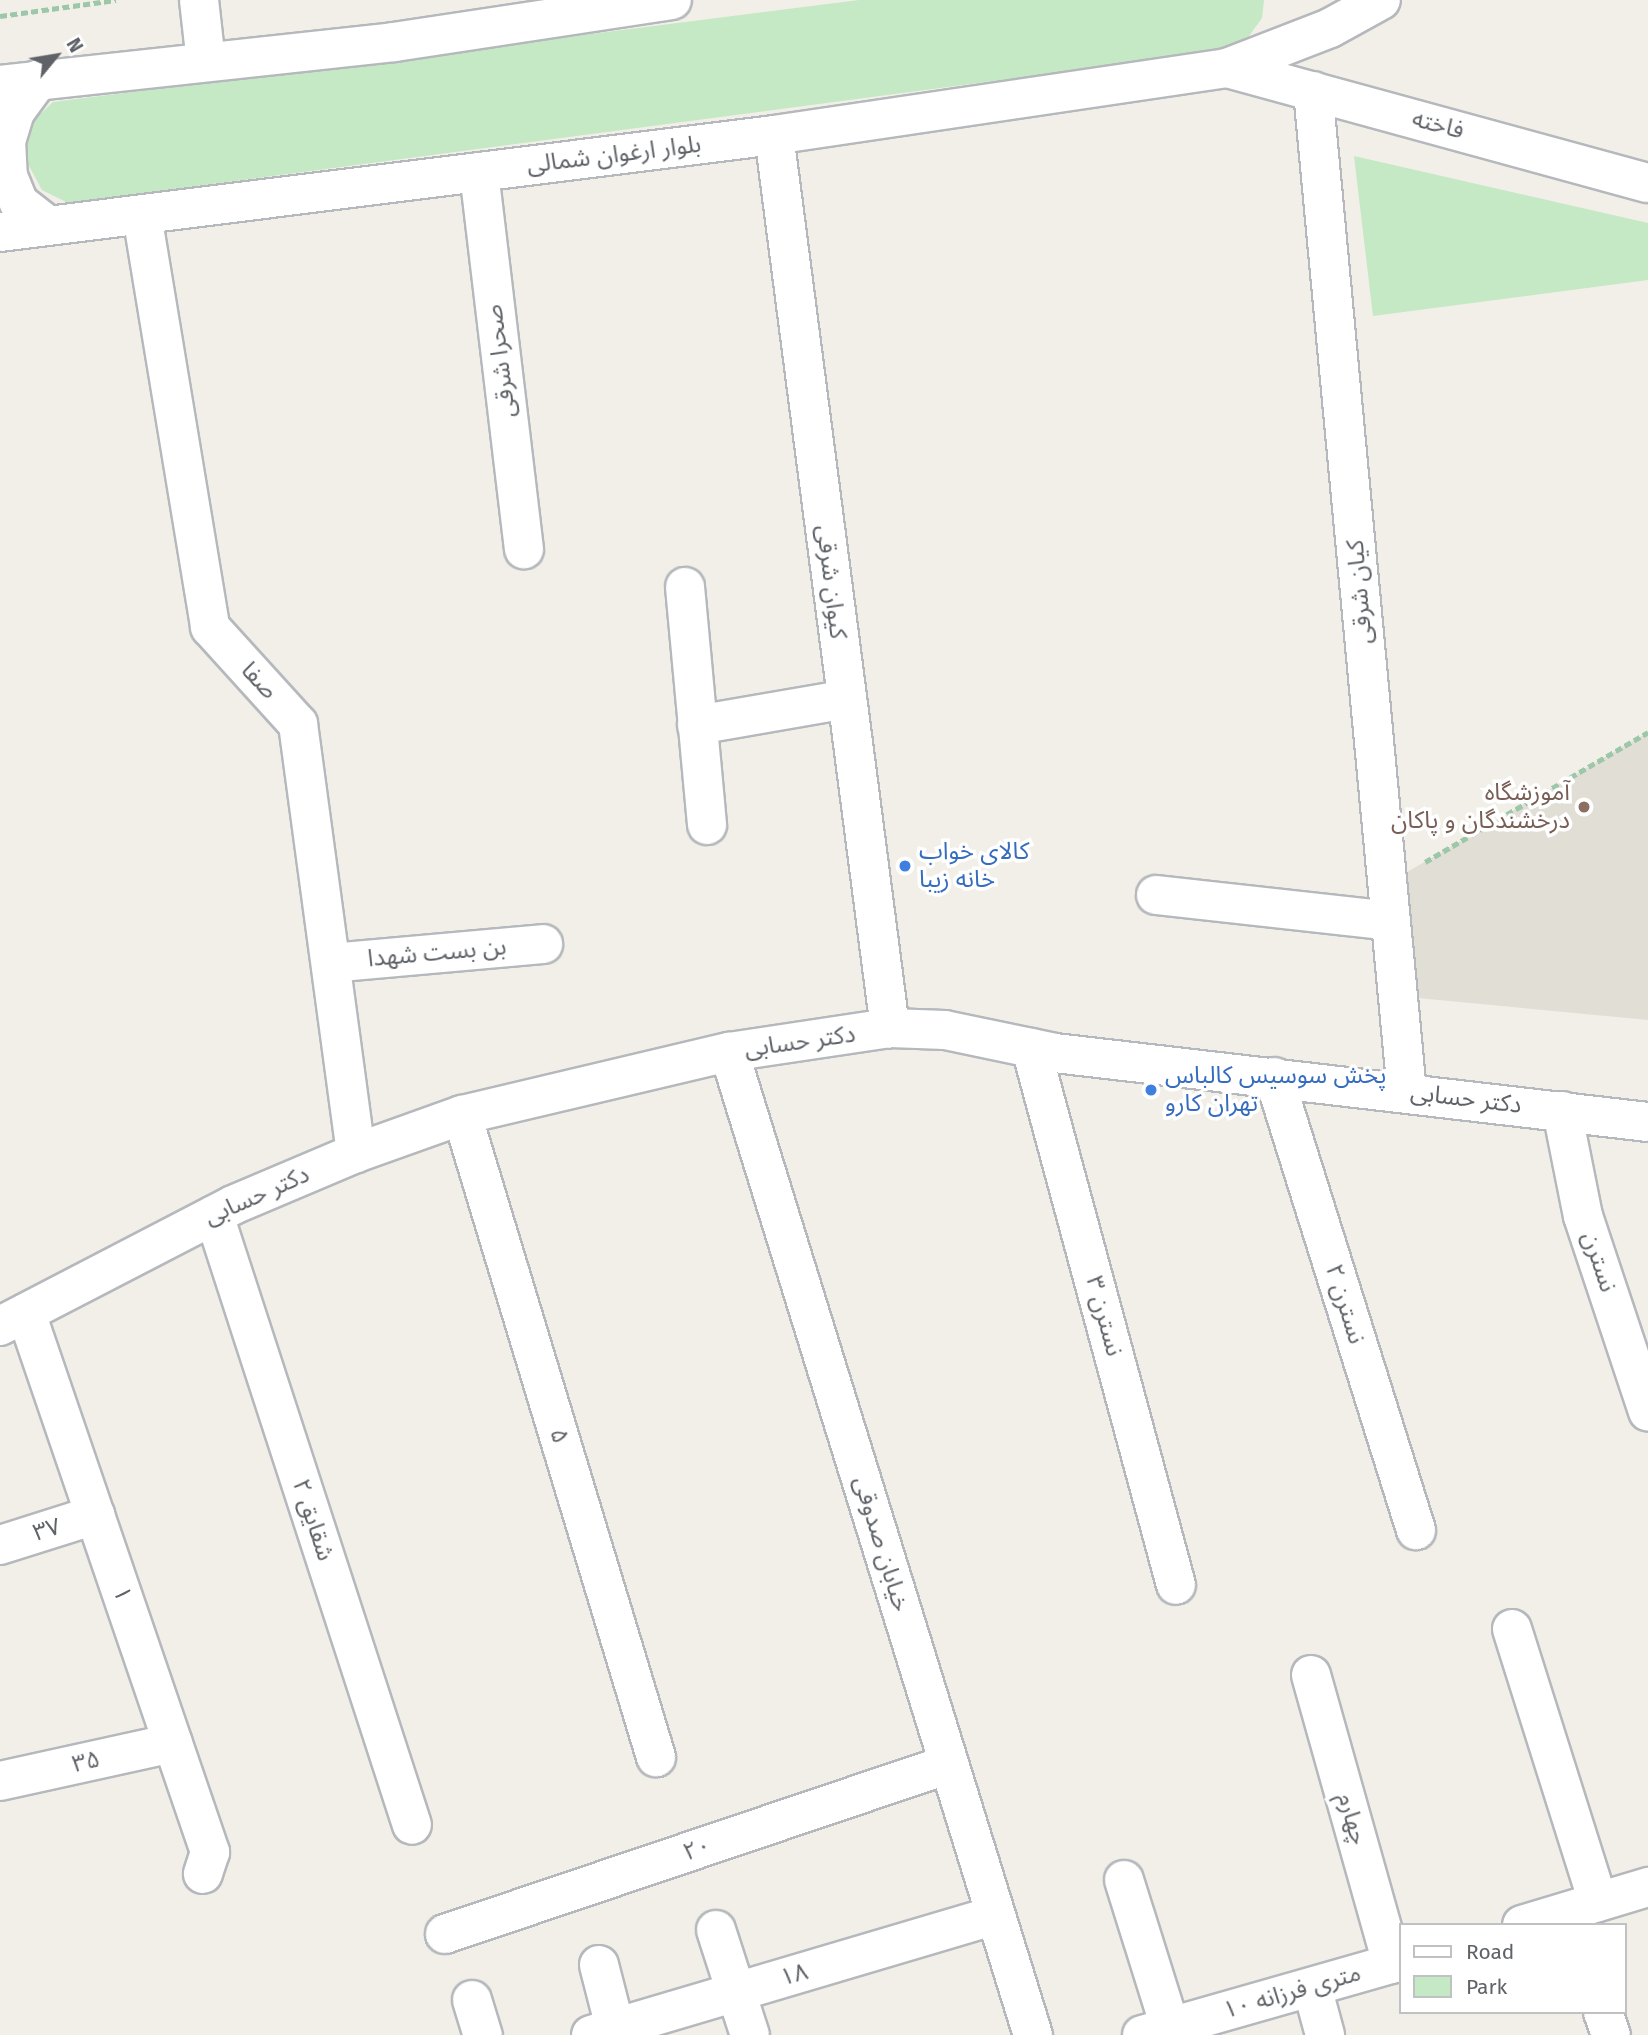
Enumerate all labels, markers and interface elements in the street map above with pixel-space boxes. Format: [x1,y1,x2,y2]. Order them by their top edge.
north arrow [21,21,91,91]
text: N [62,34,88,56]
street label: فاخته [1409,104,1467,146]
street label: بلوار ارغوان شمالی [525,130,703,180]
street label: صحرا شرقی [480,303,522,419]
street label: کیوان شرقی [810,523,852,641]
street label: کیان شرقی [1341,539,1379,645]
street label: صفا [235,656,283,706]
place label: آموزشگاه درخشندگان و پاکان [1391,779,1570,835]
marker: آموزشگاه درخشندگان و پاکان [1576,799,1592,815]
place label: کالای خواب خانه زیبا [919,838,1029,894]
marker: کالای خواب خانه زیبا [897,858,913,874]
street label: بن بست شهدا [366,933,508,973]
street label: دکتر حسابی [743,1020,857,1064]
place label: پخش سوسیس کالباس تهران کارو [1165,1062,1386,1118]
street label: دکتر حسابی [1409,1078,1523,1120]
marker: پخش سوسیس کالباس تهران کارو [1143,1082,1159,1098]
street label: دکتر حسابی [200,1160,314,1232]
street label: نسترن [1576,1228,1622,1296]
street label: نسترن ۲ [1319,1261,1371,1347]
street label: نسترن ۳ [1079,1273,1129,1359]
street label: ۵ [543,1425,575,1447]
street label: خیابان صدوقی [847,1473,915,1615]
street label: شقایق ۲ [286,1475,340,1565]
street label: ۳۷ [30,1512,64,1548]
street label: ۱ [106,1583,138,1605]
street label: ۳۵ [69,1745,103,1779]
street label: چهارم [1331,1790,1373,1848]
street label: ۲۰ [679,1831,715,1867]
legend [1400,1923,1627,2014]
text: Road [1466,1939,1514,1965]
street label: ۱۸ [777,1957,811,1993]
street label: ۱۰ متری فرزانه [1220,1959,1364,2025]
text: Park [1466,1974,1507,2000]

